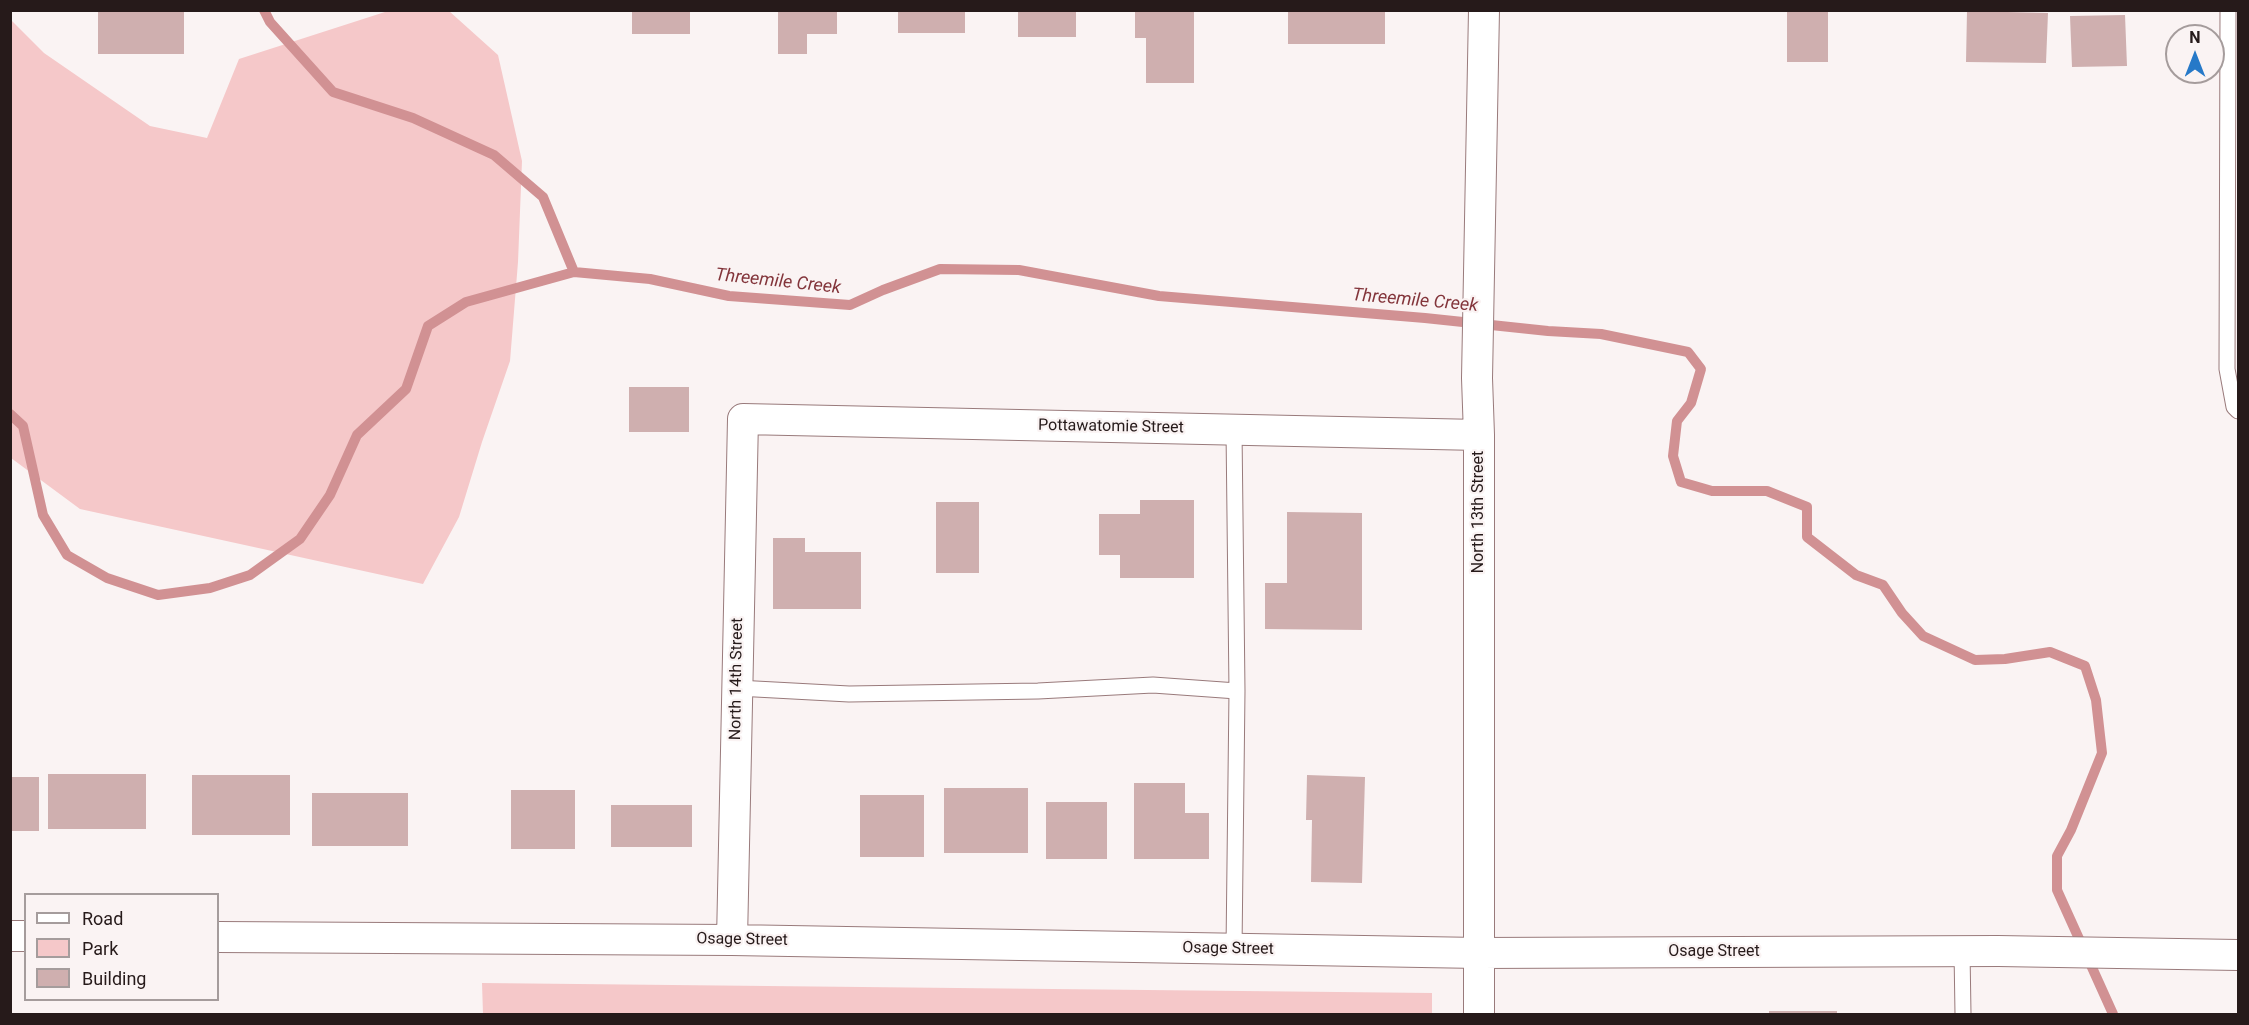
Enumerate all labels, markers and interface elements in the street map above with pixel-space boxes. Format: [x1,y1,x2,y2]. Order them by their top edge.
north arrow [2165,24,2225,84]
text: N [2189,28,2201,47]
water label: Threemile Creek [714,265,842,299]
water label: Threemile Creek [1351,285,1479,317]
street label: Pottawatomie Street [1038,416,1184,438]
street label: North 13th Street [1469,451,1489,573]
street label: North 14th Street [726,618,748,740]
legend [24,893,219,1001]
text: Road [82,908,123,929]
street label: Osage Street [696,930,788,950]
text: Park [82,938,118,959]
street label: Osage Street [1182,939,1274,959]
street label: Osage Street [1668,942,1760,962]
text: Building [82,968,146,989]

